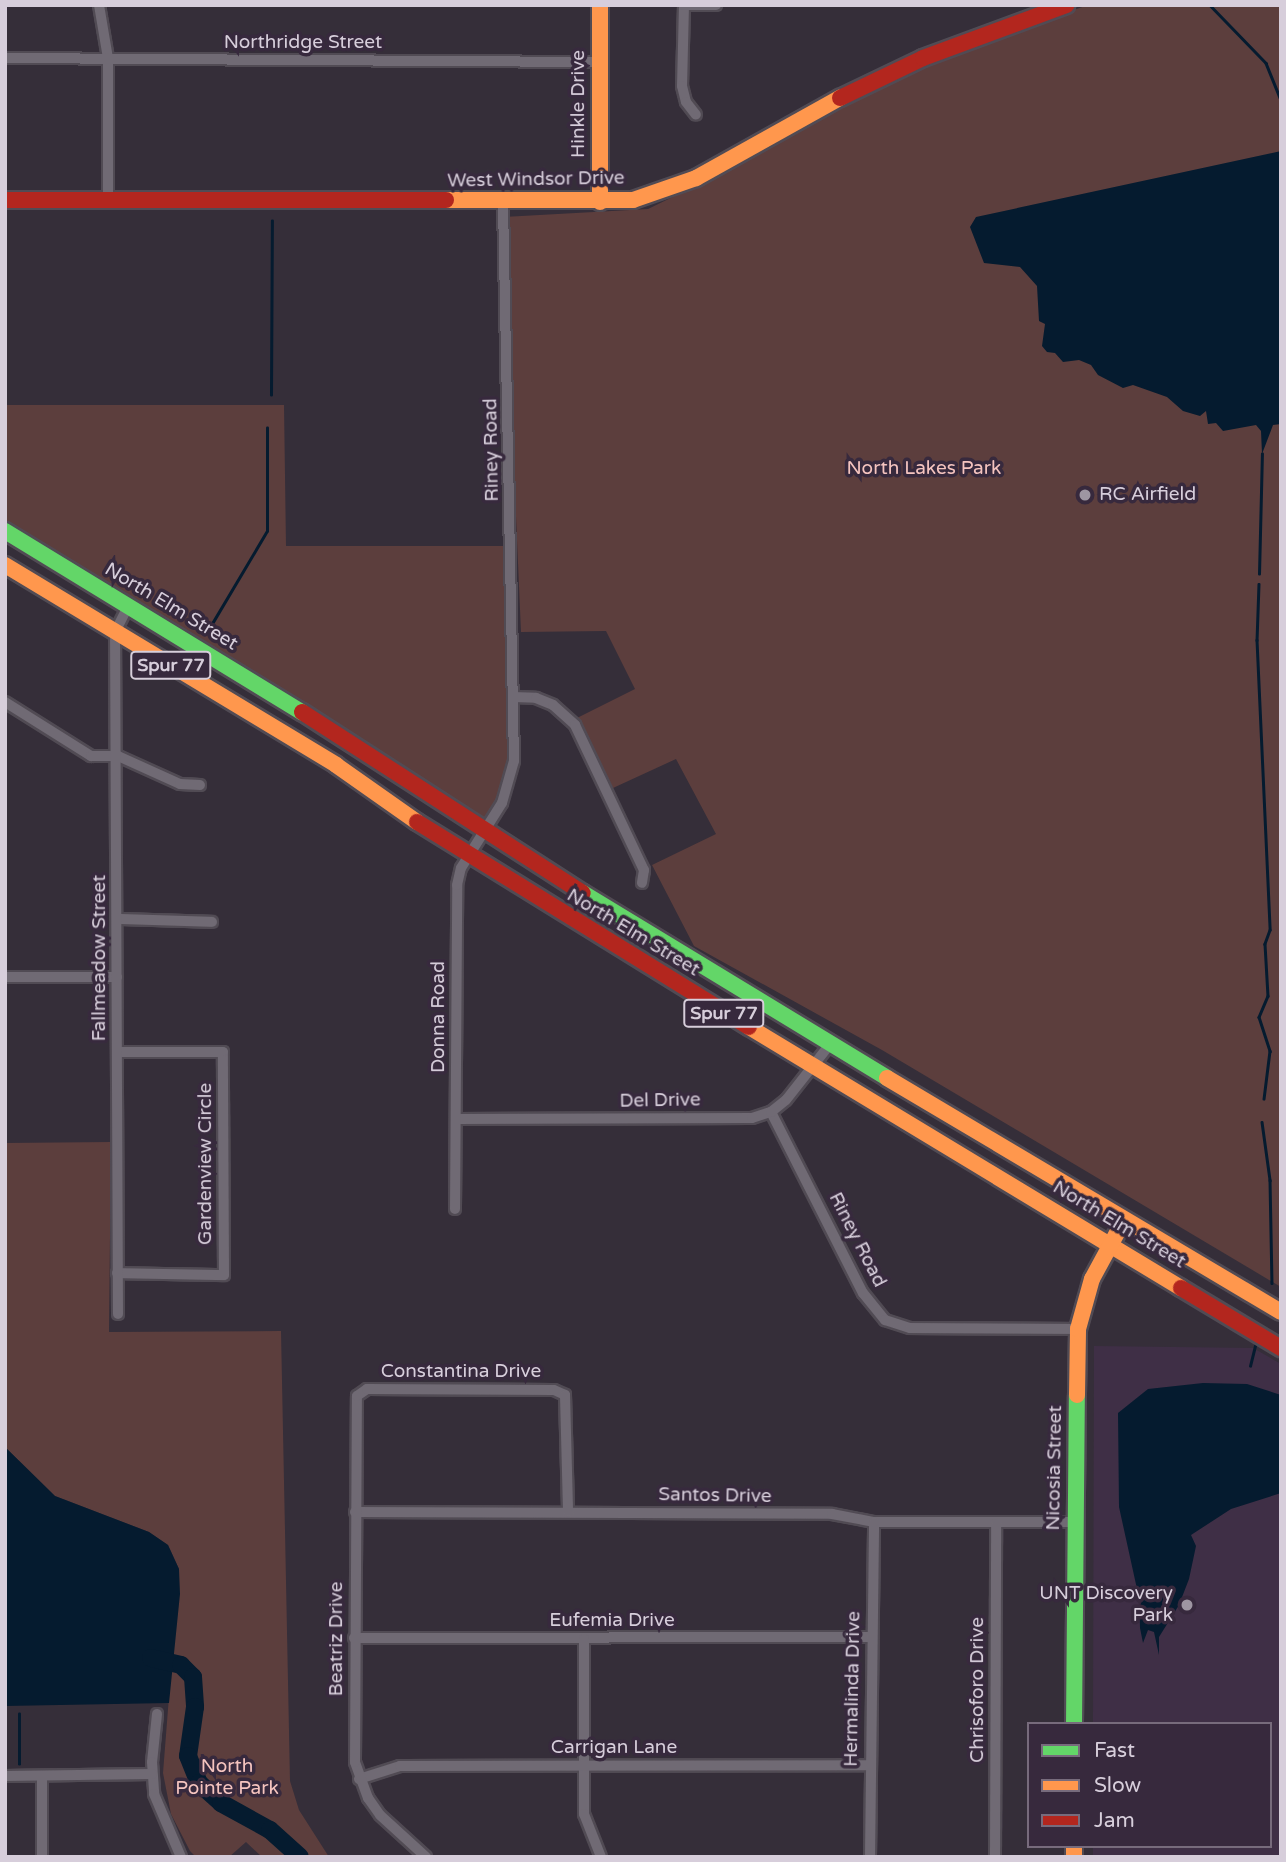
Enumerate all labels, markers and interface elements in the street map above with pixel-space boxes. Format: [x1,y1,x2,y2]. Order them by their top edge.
street label: Northridge Street [224,32,382,54]
street label: Hinkle Drive [568,50,590,158]
street label: West Windsor Drive [447,167,625,193]
street label: Riney Road [480,398,504,502]
park label: North Lakes Park [847,458,1001,480]
place label: RC Airfield [1099,484,1196,506]
marker: RC Airfield [1077,487,1093,503]
street label: North Elm Street [100,558,242,656]
road number: Spur 77 [129,650,213,680]
street label: Fallmeadow Street [89,875,111,1041]
street label: North Elm Street [562,884,704,982]
street label: Donna Road [428,961,450,1073]
road number: Spur 77 [682,998,766,1028]
street label: Gardenview Circle [195,1083,217,1245]
street label: Del Drive [619,1089,701,1113]
street label: North Elm Street [1048,1176,1190,1274]
street label: Riney Road [823,1189,891,1291]
street label: Constantina Drive [381,1361,541,1383]
street label: Nicosia Street [1043,1405,1067,1531]
street label: Santos Drive [658,1484,772,1508]
street label: Beatriz Drive [326,1582,348,1696]
place label: UNT Discovery Park [1039,1583,1173,1627]
marker: UNT Discovery Park [1179,1597,1195,1613]
street label: Eufemia Drive [549,1610,675,1632]
street label: Hermalinda Drive [840,1611,866,1767]
street label: Chrisoforo Drive [967,1617,989,1763]
legend [1027,1722,1272,1848]
street label: Carrigan Lane [551,1737,677,1759]
text: Fast [1094,1738,1135,1763]
park label: North Pointe Park [175,1756,279,1800]
text: Slow [1094,1773,1141,1798]
text: Jam [1094,1808,1135,1833]

